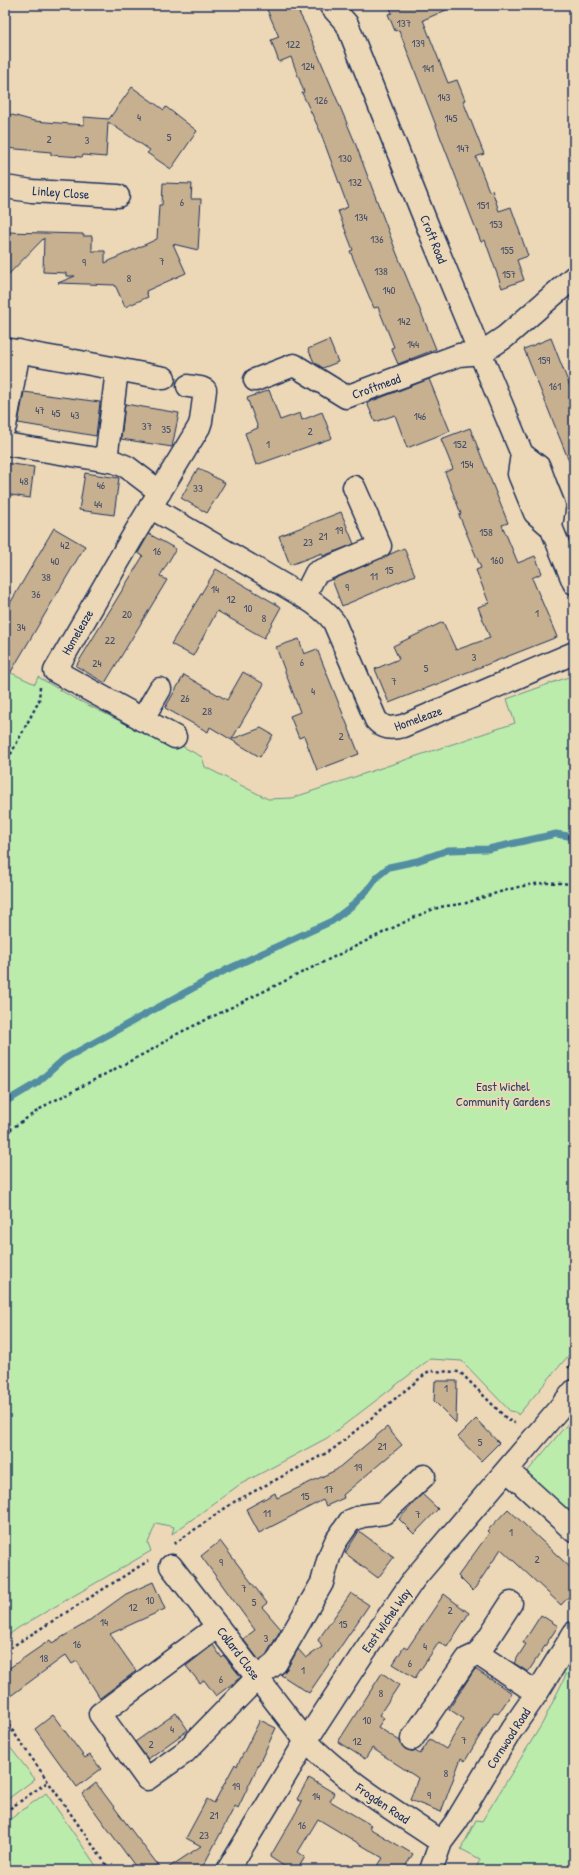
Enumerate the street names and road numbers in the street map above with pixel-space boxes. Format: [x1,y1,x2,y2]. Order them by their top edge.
street label: Linley Close [32,181,90,203]
street label: Croft Road [416,212,452,266]
street label: Croftmead [349,369,403,403]
street label: Homeleaze [57,606,97,658]
street label: Homeleaze [392,701,444,735]
street label: East Wichel Way [357,1584,415,1656]
street label: Collard Close [213,1623,265,1683]
street label: Cornwood Road [482,1704,534,1772]
street label: Frogden Road [352,1778,413,1828]

